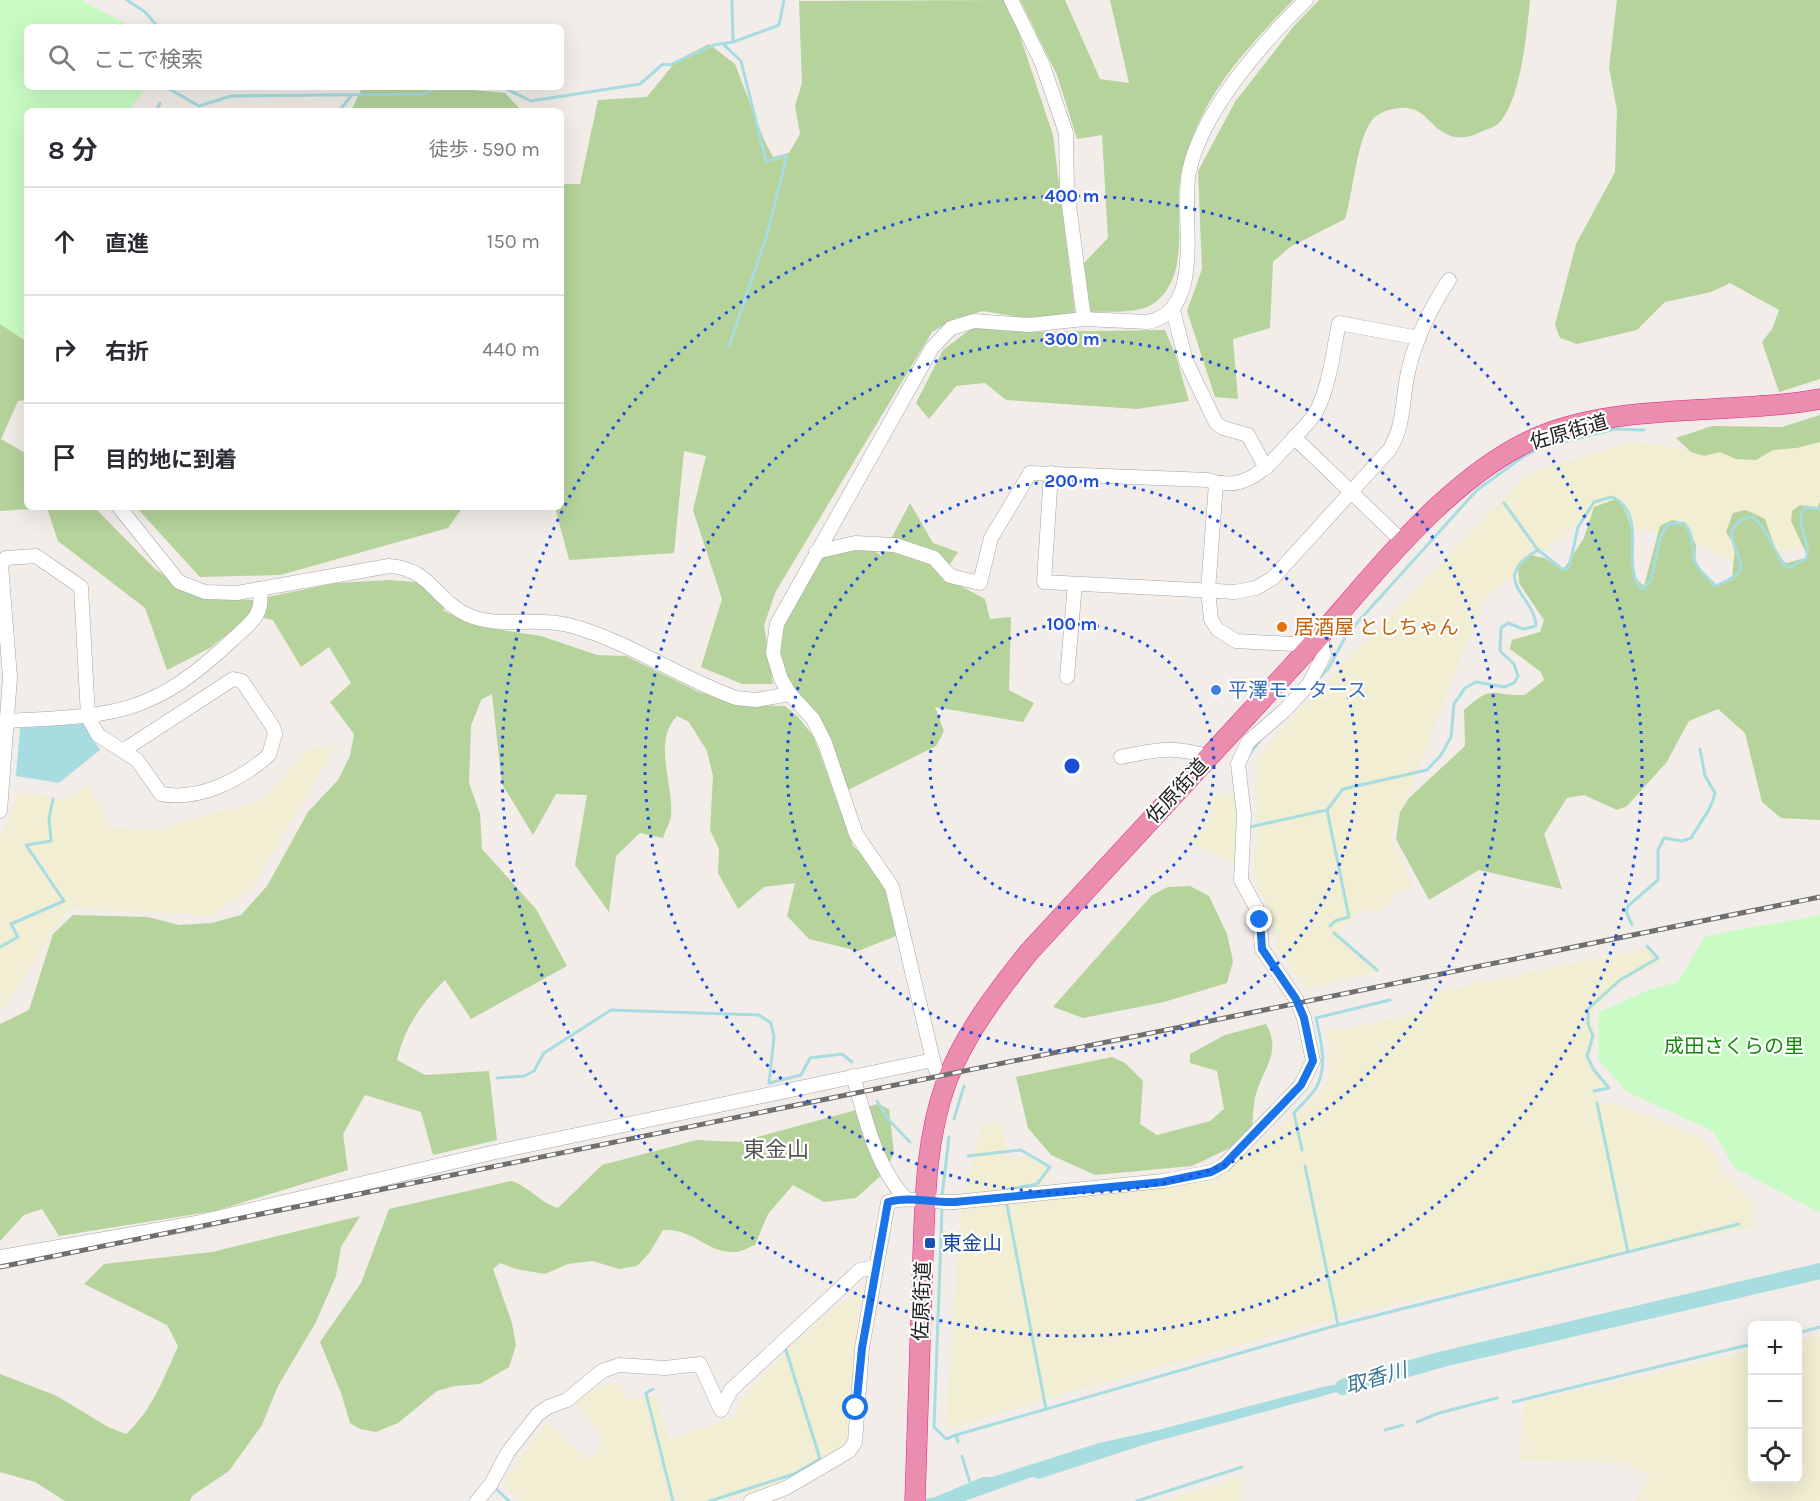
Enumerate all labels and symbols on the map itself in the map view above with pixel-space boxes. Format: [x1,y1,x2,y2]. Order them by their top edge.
text: 400 m [1044,185,1100,207]
text: 300 m [1044,328,1100,350]
street label: 佐原街道 [1527,410,1611,454]
text: 200 m [1044,470,1100,492]
text: 100 m [1047,613,1097,635]
place label: 居酒屋 としちゃん [1294,616,1459,639]
marker: 居酒屋 としちゃん [1275,620,1289,634]
place label: 平澤モータース [1228,679,1367,702]
marker: 平澤モータース [1209,683,1223,697]
street label: 佐原街道 [1141,754,1213,828]
centre of rings [1062,756,1082,776]
route end [1246,906,1272,932]
park label: 成田さくらの里 [1664,1035,1804,1058]
district label: 東金山 [743,1137,809,1163]
place label: 東金山 [942,1232,1002,1255]
marker: 東金山 [923,1236,937,1250]
street label: 佐原街道 [909,1261,935,1341]
water label: 取香川 [1342,1357,1412,1398]
route start [842,1394,868,1420]

